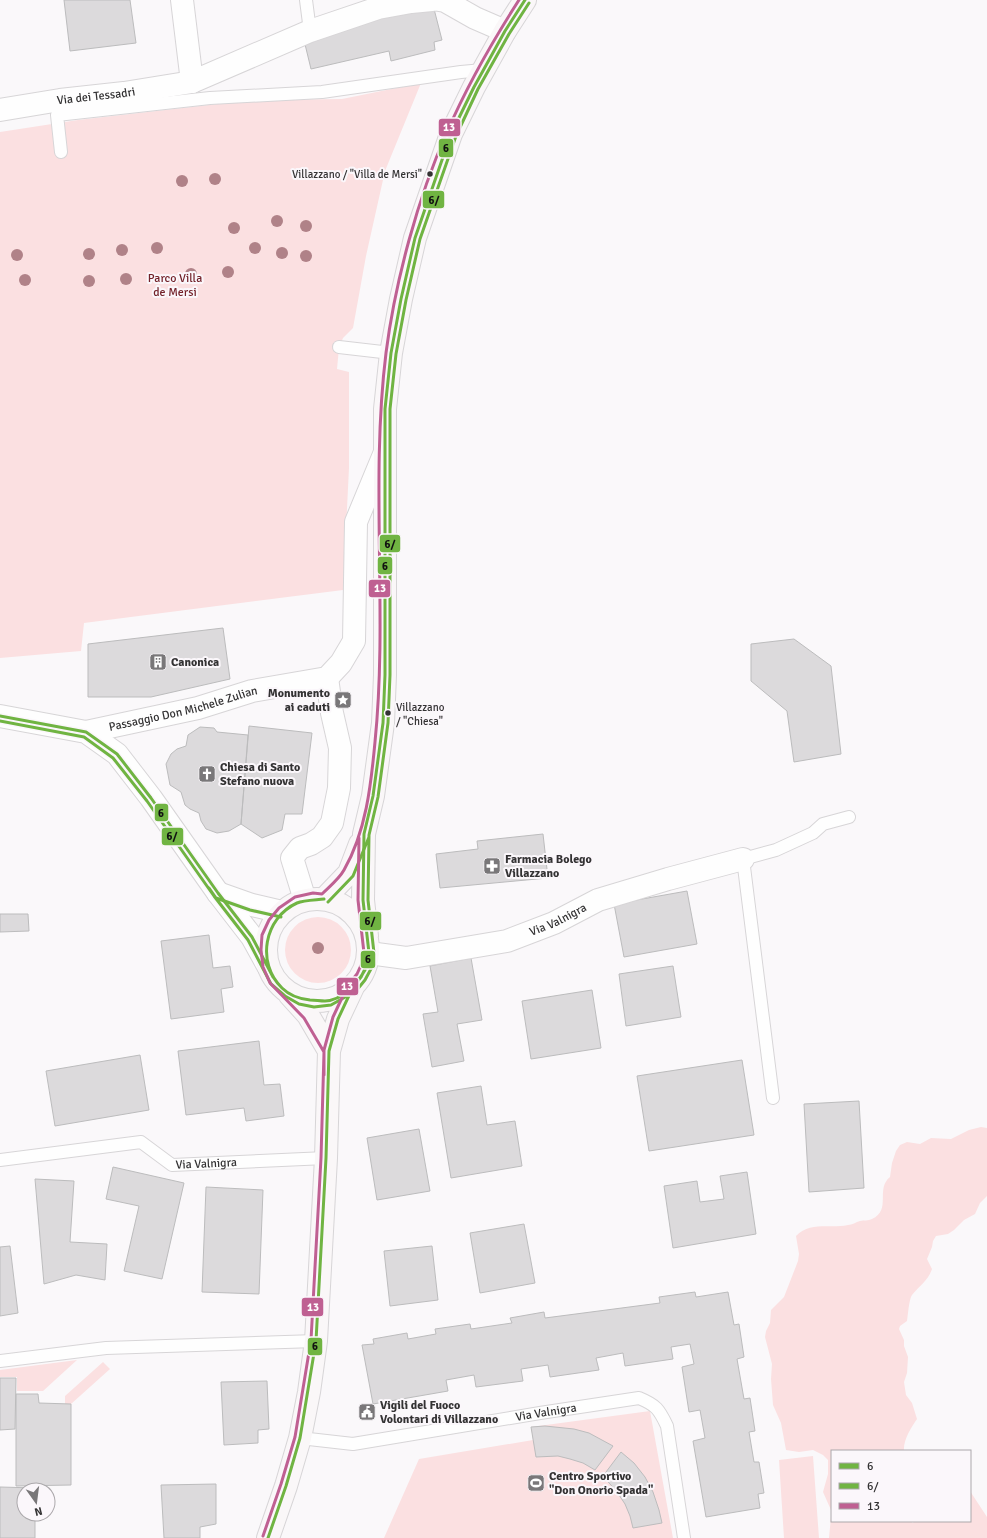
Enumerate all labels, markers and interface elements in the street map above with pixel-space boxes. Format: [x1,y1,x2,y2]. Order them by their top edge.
street label: Via dei Tessadri [56,84,136,108]
line badge: 13 [438,118,461,137]
text: 13 [443,121,455,134]
line badge: 6 [438,138,454,158]
text: 6 [443,142,449,155]
place label: Villazzano / "Villa de Mersi" [292,168,422,181]
marker: Villazzano / "Villa de Mersi" [425,169,435,179]
line badge: 6/ [422,190,445,209]
text: 6/ [429,194,439,207]
park label: Parco Villa de Mersi [148,271,202,300]
line badge: 6/ [379,534,401,553]
text: 6/ [385,538,395,551]
line badge: 6 [377,556,393,575]
text: 6 [382,560,388,573]
line badge: 13 [368,579,391,598]
text: 13 [374,582,386,595]
building icon: Canonica [148,652,168,672]
place label: Canonica [171,655,219,670]
street label: Passaggio Don Michele Zulian [108,683,259,735]
place label: Monumento ai caduti [268,686,330,715]
place icon: Monumento ai caduti [333,690,353,710]
place label: Villazzano / "Chiesa" [396,701,445,728]
marker: Villazzano / "Chiesa" [383,708,393,718]
place label: Chiesa di Santo Stefano nuova [220,760,300,789]
church icon: Chiesa di Santo Stefano nuova [197,764,217,784]
line badge: 6 [154,803,169,822]
text: 6 [158,807,164,820]
line badge: 6/ [161,827,184,846]
text: 6/ [167,830,177,843]
place label: Farmacia Bolego Villazzano [505,852,592,881]
pharmacy icon: Farmacia Bolego Villazzano [482,856,502,876]
street label: Via Valnigra [527,900,589,940]
line badge: 6/ [359,911,382,931]
text: 6/ [365,915,375,928]
line badge: 6 [360,950,376,969]
text: 6 [365,953,371,966]
line badge: 13 [336,977,359,996]
text: 13 [341,980,353,993]
street label: Via Valnigra [175,1155,237,1173]
line badge: 13 [301,1297,324,1317]
text: 13 [307,1301,319,1314]
line badge: 6 [307,1337,323,1356]
text: 6 [312,1340,318,1353]
place label: Vigili del Fuoco Volontari di Villazzano [380,1398,498,1427]
street label: Via Valnigra [515,1401,578,1425]
public building icon: Vigili del Fuoco Volontari di Villazzano [357,1402,377,1422]
legend [831,1450,971,1522]
text: 6 [867,1459,873,1474]
place label: Centro Sportivo "Don Onorio Spada" [549,1469,653,1498]
sports icon: Centro Sportivo "Don Onorio Spada" [526,1473,546,1493]
text: 6/ [867,1479,879,1494]
north arrow [16,1482,56,1522]
text: 13 [867,1499,880,1514]
text: N [33,1504,44,1518]

